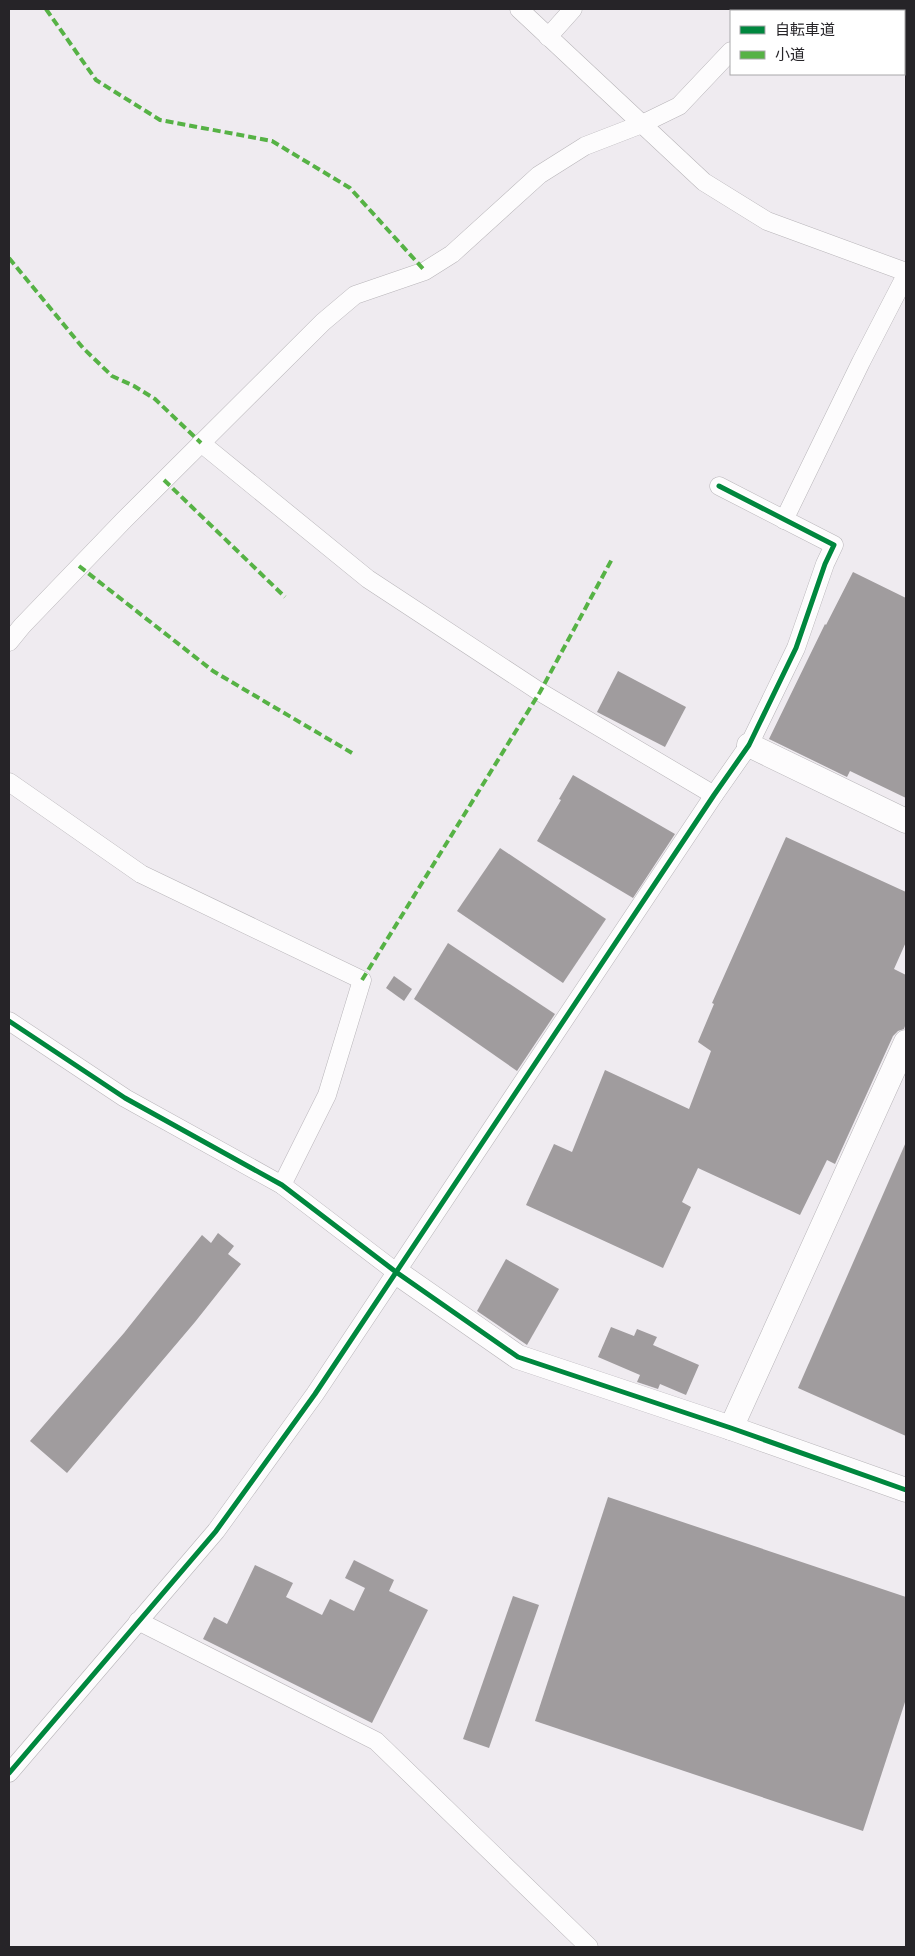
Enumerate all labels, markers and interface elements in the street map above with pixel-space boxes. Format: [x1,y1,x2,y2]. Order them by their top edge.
legend [730,10,905,75]
text: 自転車道 [775,18,835,41]
text: 小道 [775,43,805,66]

